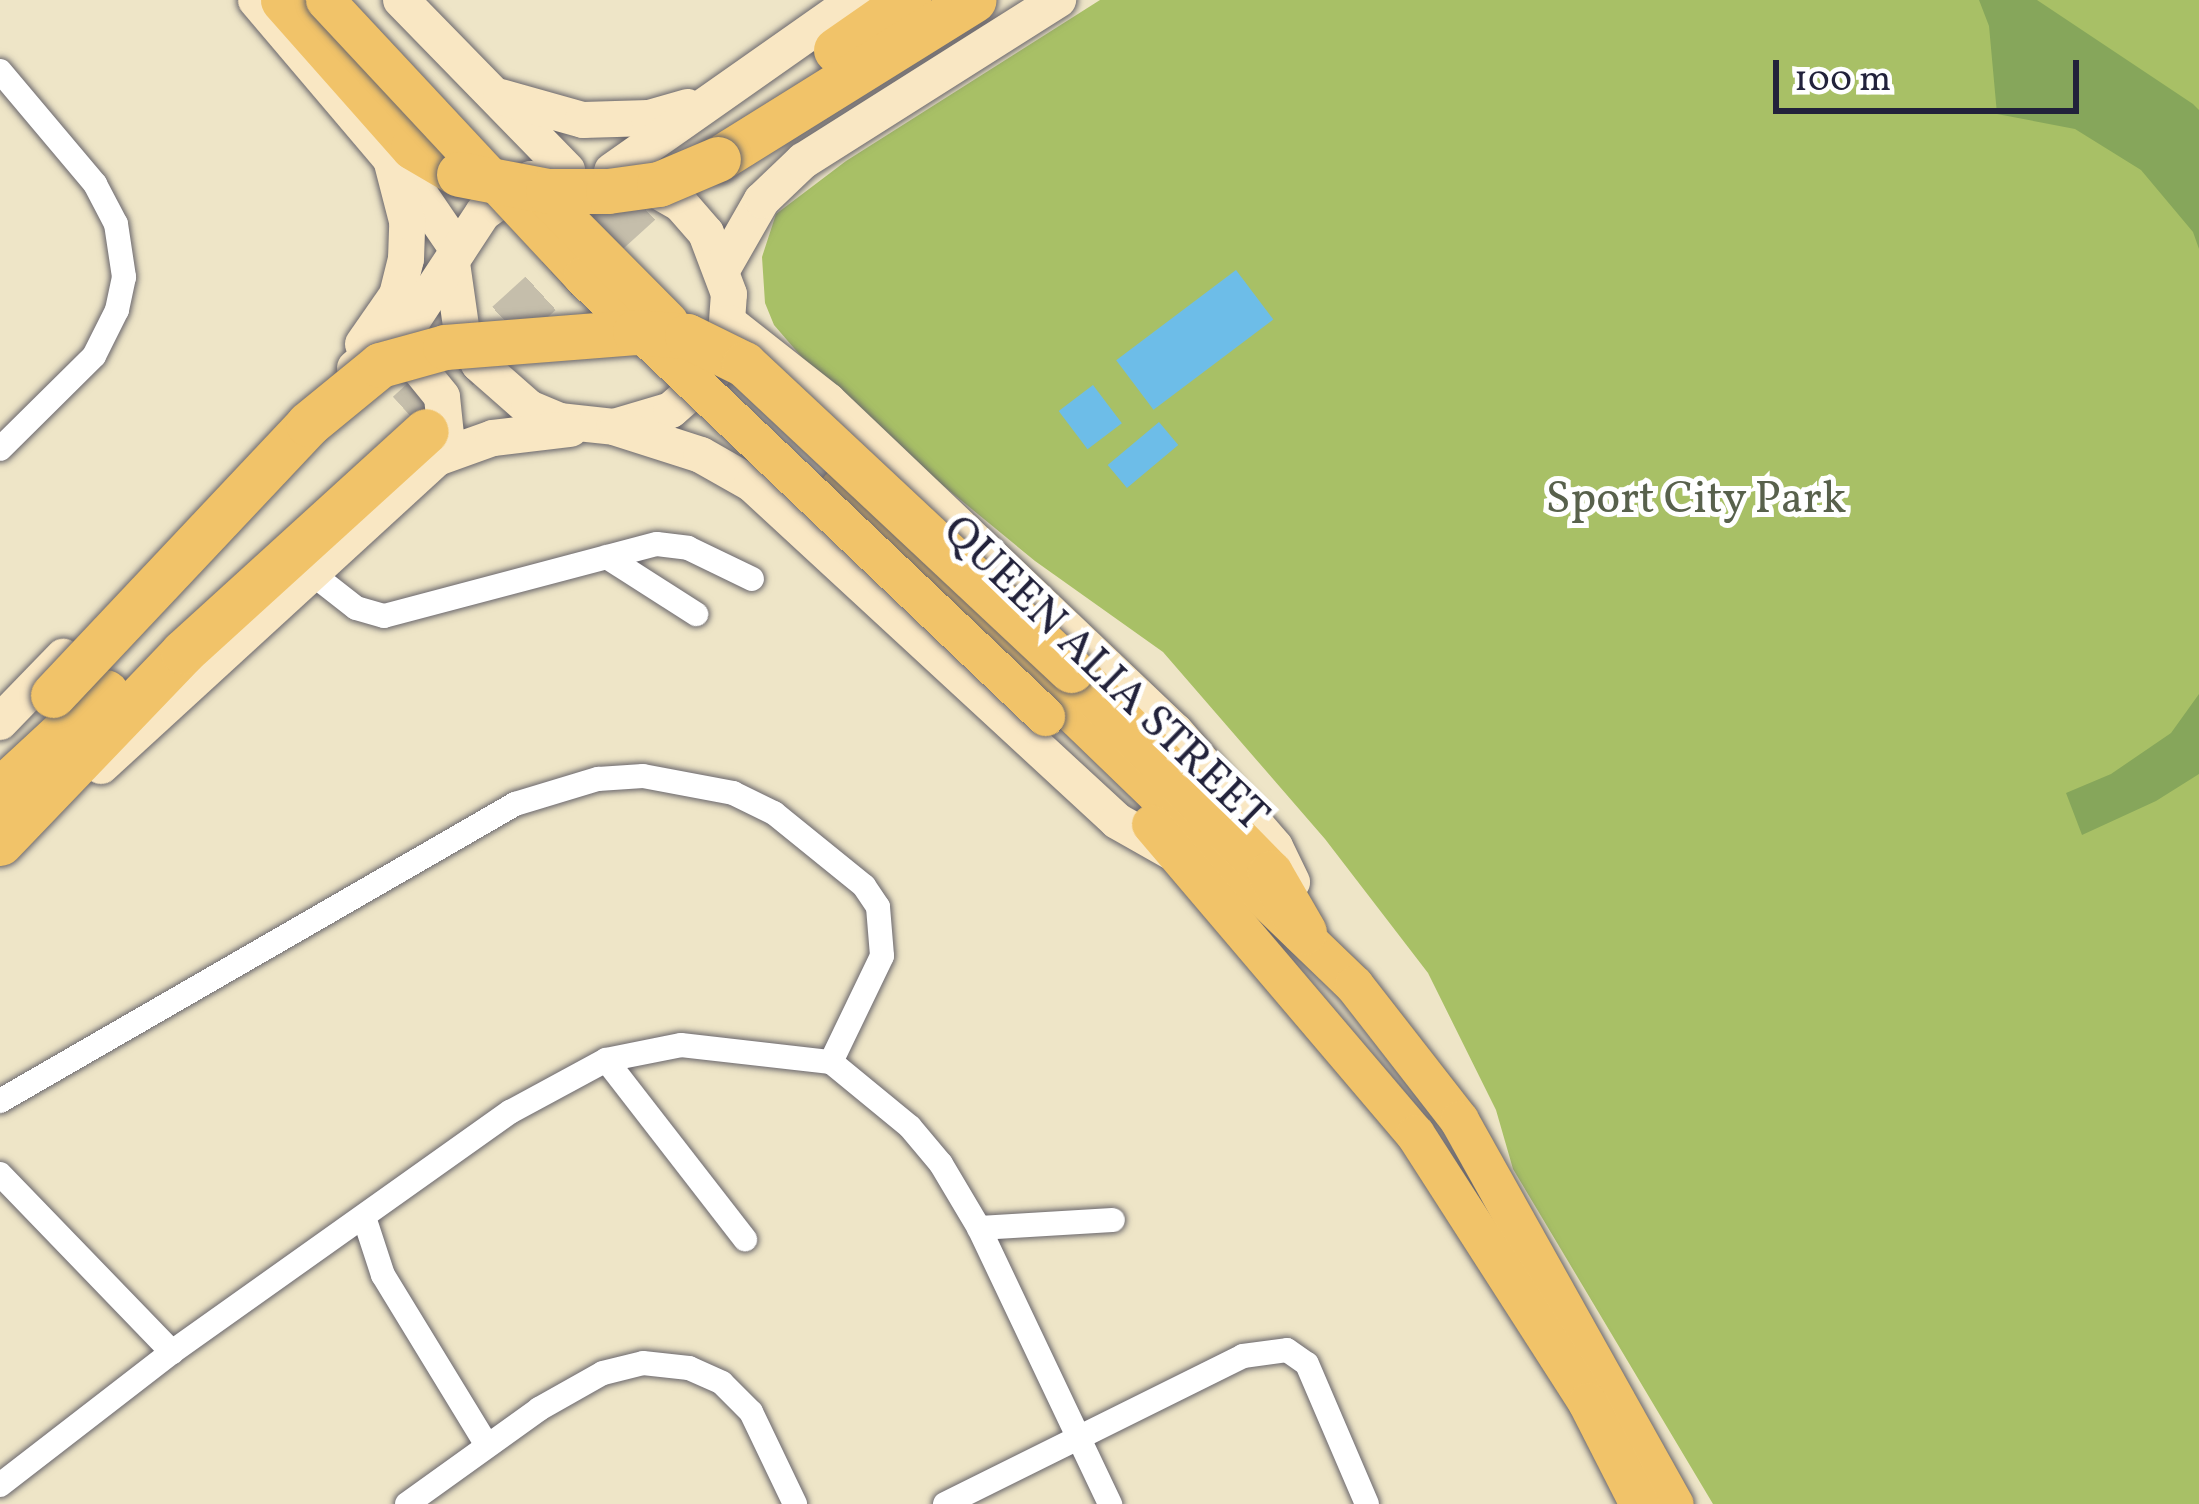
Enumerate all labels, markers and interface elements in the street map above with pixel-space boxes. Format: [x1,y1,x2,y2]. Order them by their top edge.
scale bar [1779,36,2085,110]
text: 100 m [1794,56,1891,106]
park label: Sport City Park [1545,474,1847,528]
street label: QUEEN ALIA STREET [930,506,1278,844]

